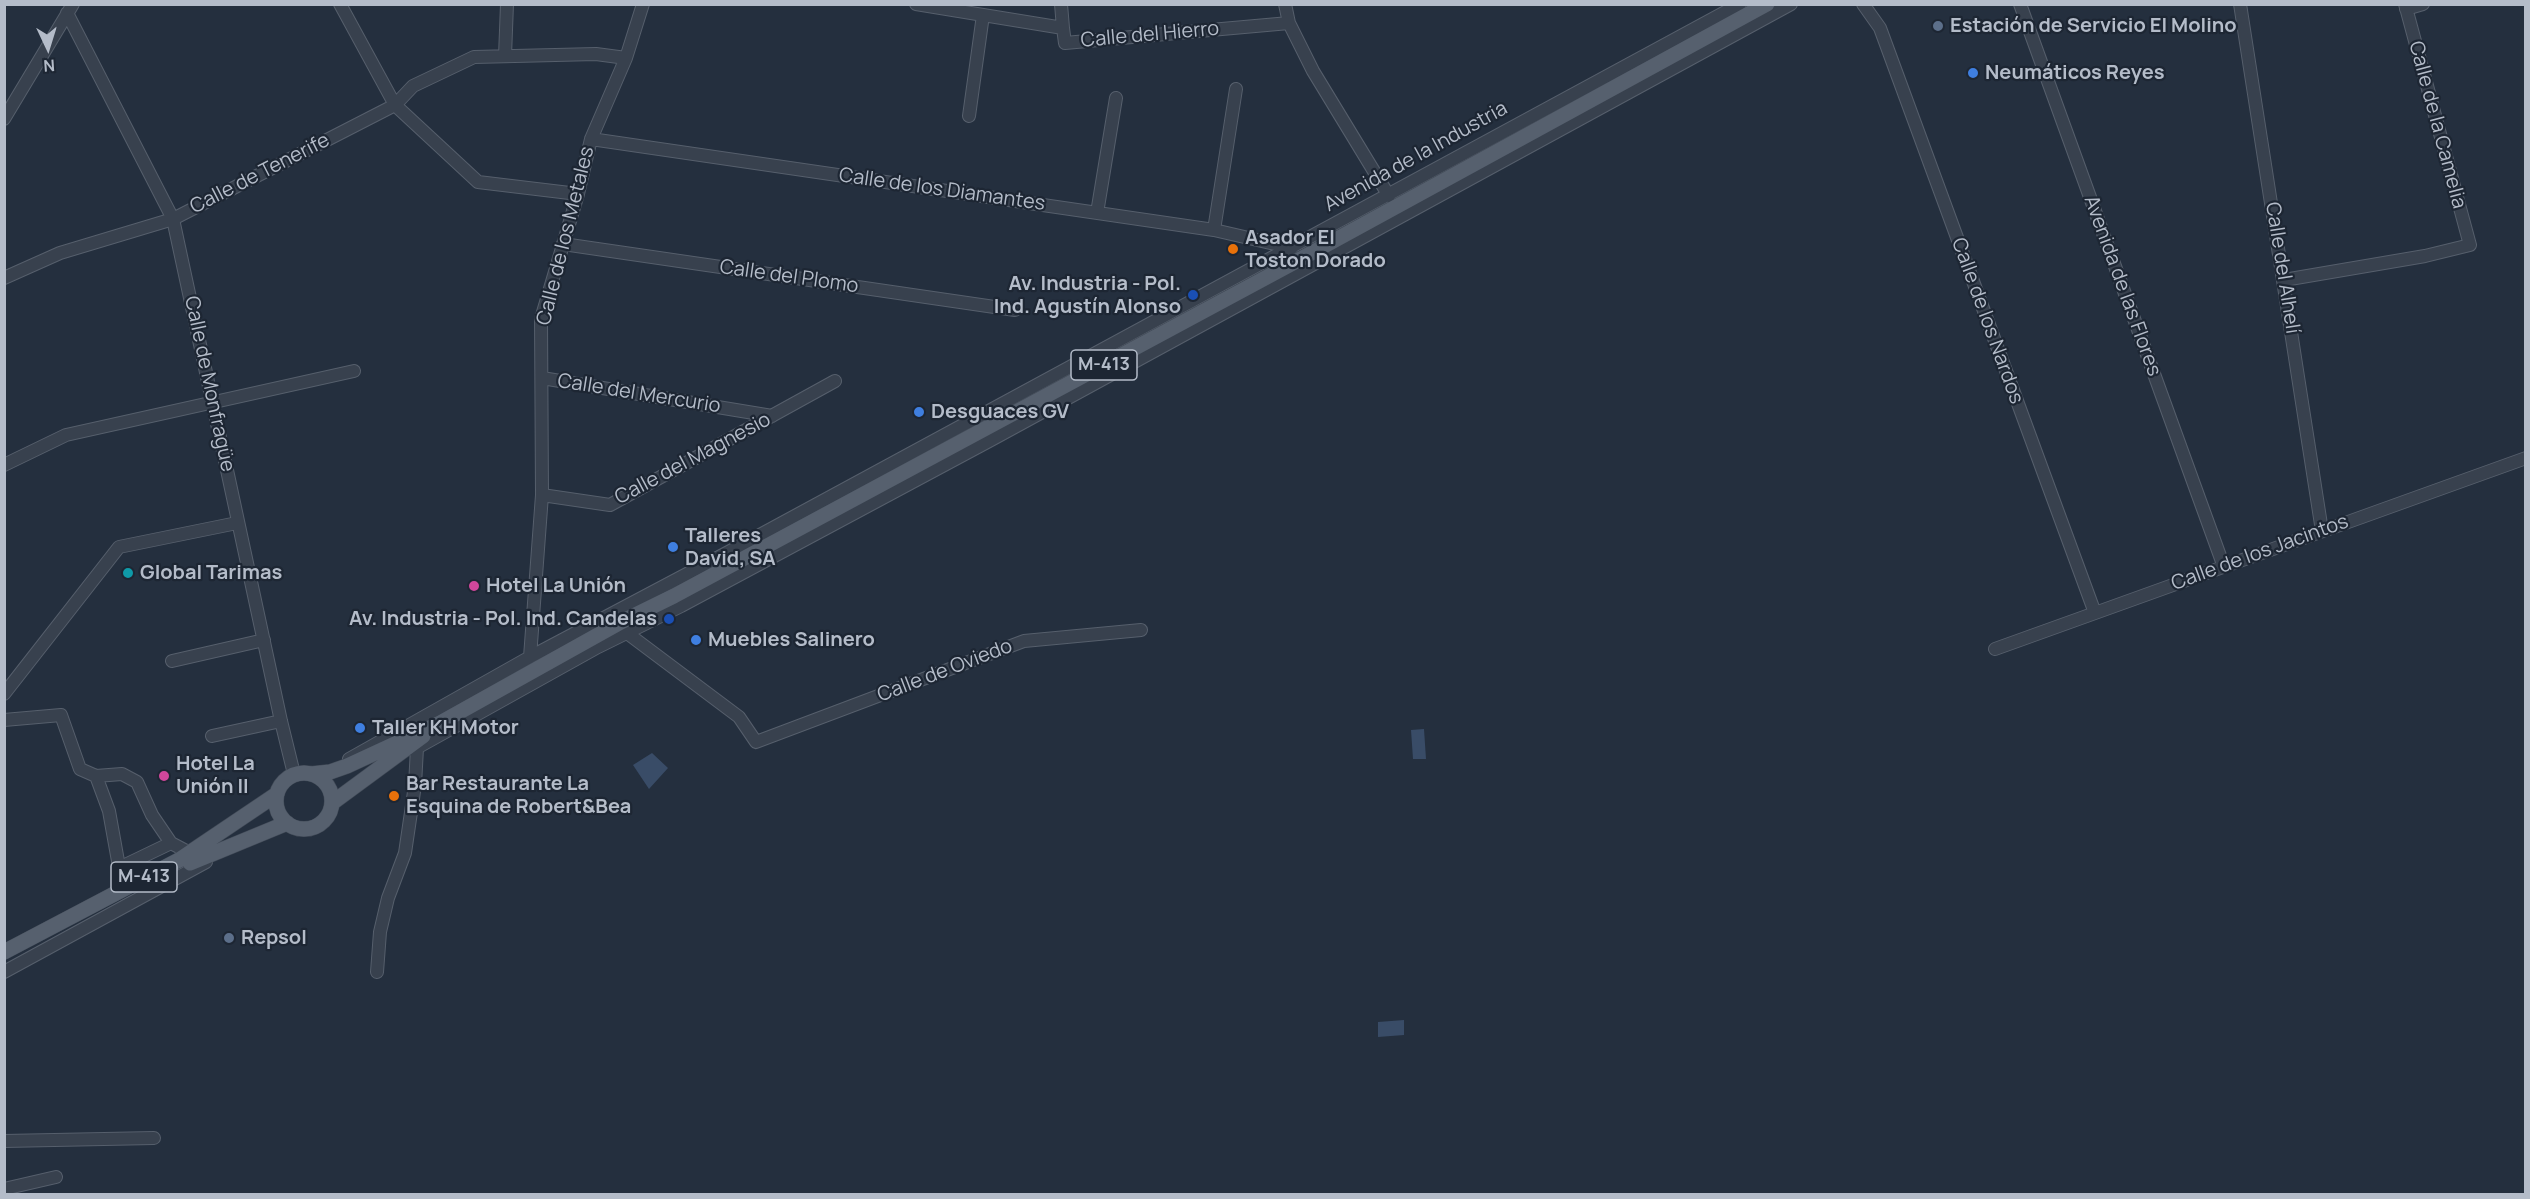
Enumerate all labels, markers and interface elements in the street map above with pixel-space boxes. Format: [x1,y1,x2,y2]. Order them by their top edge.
place label: Estación de Servicio El Molino [1950,14,2236,38]
street label: Calle del Hierro [1080,17,1220,53]
north arrow [18,18,78,78]
marker: Estación de Servicio El Molino [1931,19,1945,33]
street label: Calle de la Camelia [2403,39,2471,211]
text: N [43,55,56,77]
place label: Neumáticos Reyes [1985,61,2165,85]
marker: Neumáticos Reyes [1966,66,1980,80]
street label: Avenida de la Industria [1320,97,1512,217]
street label: Calle de Tenerife [186,128,334,220]
street label: Calle de los Metales [532,144,600,328]
street label: Calle de los Diamantes [837,164,1047,216]
street label: Avenida de las Flores [2078,193,2166,379]
street label: Calle del Alhelí [2260,200,2304,336]
place label: Asador El Toston Dorado [1245,226,1386,273]
street label: Calle de los Nardos [1946,235,2028,407]
marker: Asador El Toston Dorado [1226,242,1240,256]
street label: Calle del Plomo [718,255,860,299]
place label: Av. Industria - Pol. Ind. Agustín Alonso [994,272,1181,319]
marker: Av. Industria - Pol. Ind. Agustín Alonso [1186,288,1200,302]
street label: Calle de Monfragüe [179,294,239,474]
road number: M-413 [1071,350,1137,380]
street label: Calle del Mercurio [556,369,722,419]
place label: Desguaces GV [931,400,1069,424]
marker: Desguaces GV [912,405,926,419]
street label: Calle del Magnesio [611,408,775,510]
street label: Calle de los Jacintos [2168,510,2352,596]
place label: Talleres David, SA [685,524,776,571]
marker: Talleres David, SA [666,540,680,554]
place label: Global Tarimas [140,561,282,585]
marker: Global Tarimas [121,566,135,580]
place label: Hotel La Unión [486,574,626,598]
marker: Hotel La Unión [467,579,481,593]
place label: Av. Industria - Pol. Ind. Candelas [349,607,657,631]
marker: Av. Industria - Pol. Ind. Candelas [662,612,676,626]
place label: Muebles Salinero [708,628,875,652]
marker: Muebles Salinero [689,633,703,647]
street label: Calle de Oviedo [874,634,1016,708]
place label: Taller KH Motor [372,716,519,740]
marker: Taller KH Motor [353,721,367,735]
place label: Hotel La Unión II [176,752,255,799]
marker: Hotel La Unión II [157,769,171,783]
place label: Bar Restaurante La Esquina de Robert&Bea [406,772,631,819]
marker: Bar Restaurante La Esquina de Robert&Bea [387,789,401,803]
road number: M-413 [111,862,177,892]
place label: Repsol [241,926,307,950]
marker: Repsol [222,931,236,945]

